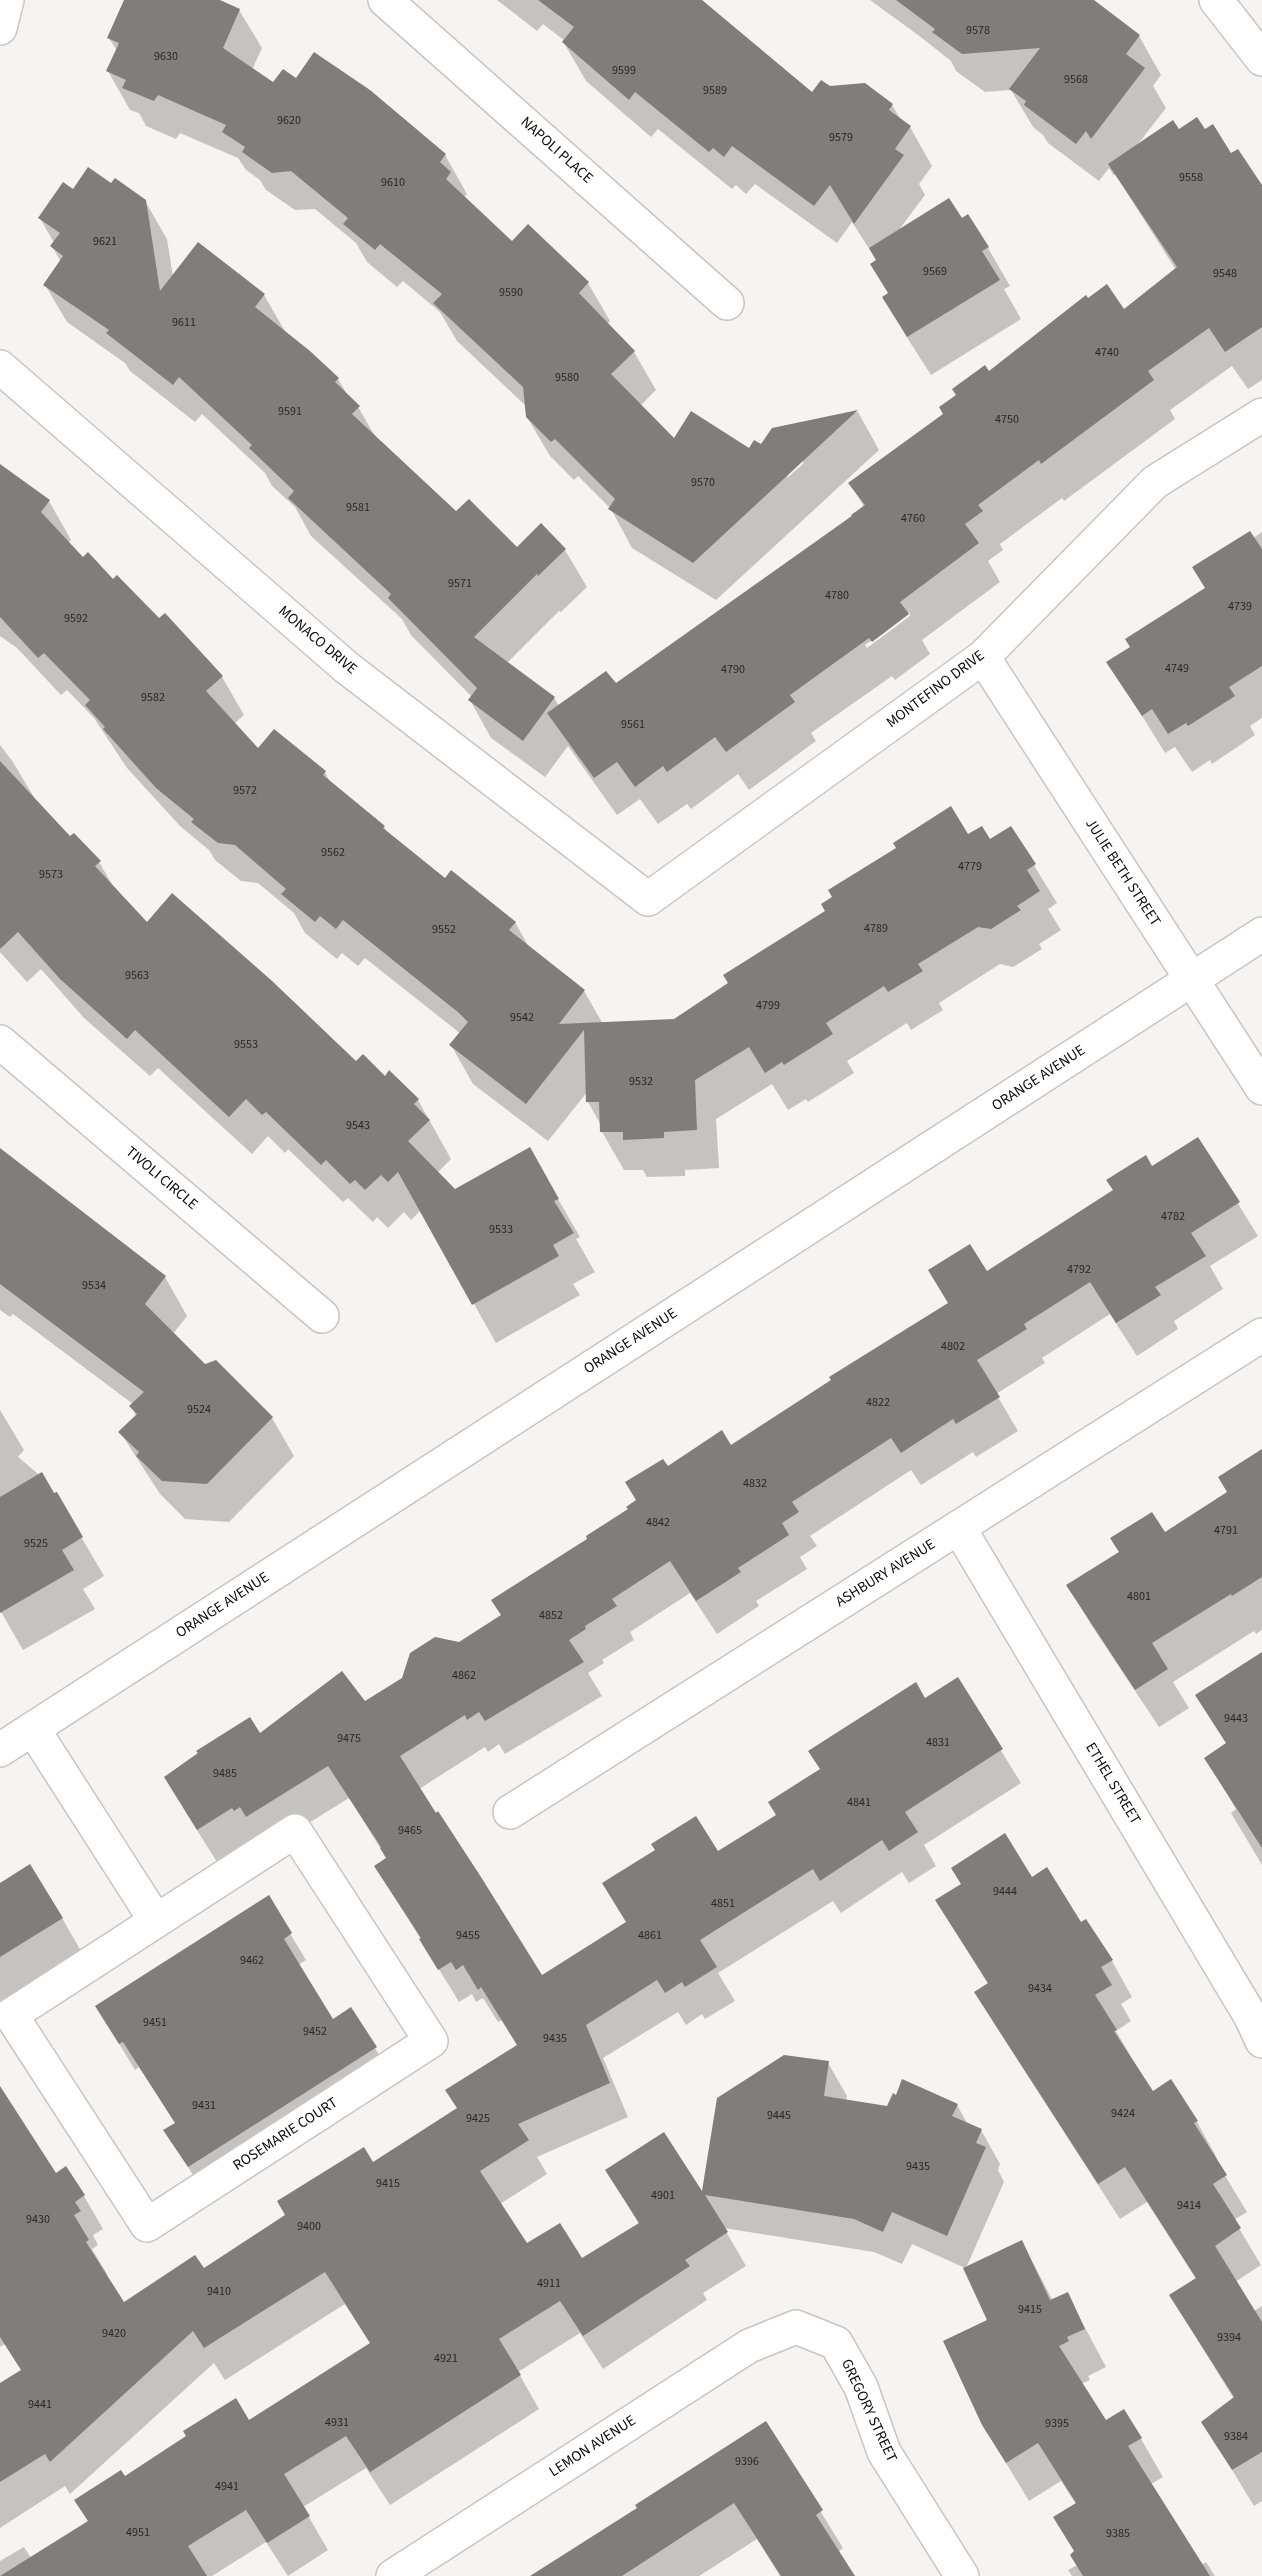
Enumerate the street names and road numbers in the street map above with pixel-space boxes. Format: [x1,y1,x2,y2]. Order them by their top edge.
street label: NAPOLI PLACE [516,114,596,188]
street label: MONACO DRIVE [274,603,360,679]
street label: MONTEFINO DRIVE [884,647,988,733]
street label: JULIE BETH STREET [1080,816,1164,930]
street label: ORANGE AVENUE [989,1042,1089,1116]
street label: TIVOLI CIRCLE [121,1144,201,1214]
street label: ORANGE AVENUE [581,1305,681,1379]
street label: ASHBURY AVENUE [833,1536,939,1612]
street label: ORANGE AVENUE [173,1569,273,1643]
street label: ETHEL STREET [1081,1740,1143,1828]
street label: ROSEMARIE COURT [230,2095,342,2175]
street label: GREGORY STREET [836,2357,900,2465]
street label: LEMON AVENUE [546,2412,640,2482]

